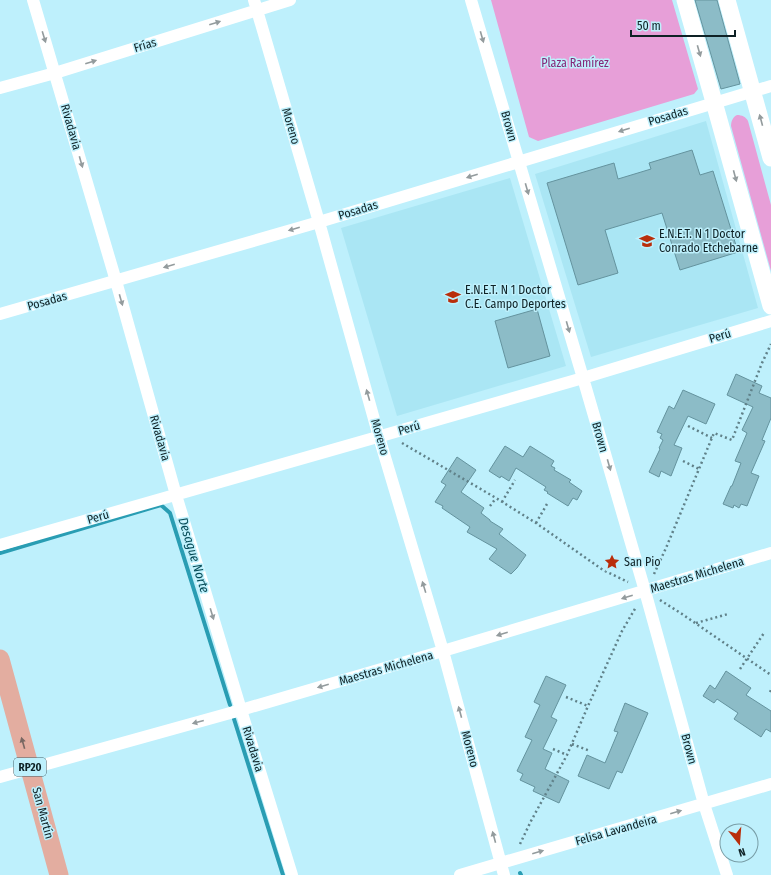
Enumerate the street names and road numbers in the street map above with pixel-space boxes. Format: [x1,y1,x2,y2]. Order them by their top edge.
street label: Frías [132,35,158,55]
street label: Rivadavia [58,102,84,152]
street label: Posadas [647,103,689,129]
street label: Moreno [279,106,303,146]
street label: Brown [498,109,520,143]
street label: Posadas [337,197,379,223]
street label: Posadas [26,289,68,313]
street label: Perú [707,326,733,346]
street label: Rivadavia [147,413,173,463]
street label: Moreno [368,417,392,457]
street label: Perú [396,418,422,438]
street label: Brown [589,420,611,454]
street label: Perú [85,507,111,527]
street label: Maestras Michelena [649,554,746,596]
street label: Maestras Michelena [337,648,435,688]
street label: Rivadavia [239,724,267,774]
street label: Moreno [458,729,482,769]
street label: Brown [678,732,700,766]
road number: RP20 [14,758,46,776]
street label: San Martín [29,786,57,840]
street label: Felisa Lavandeira [574,812,658,848]

